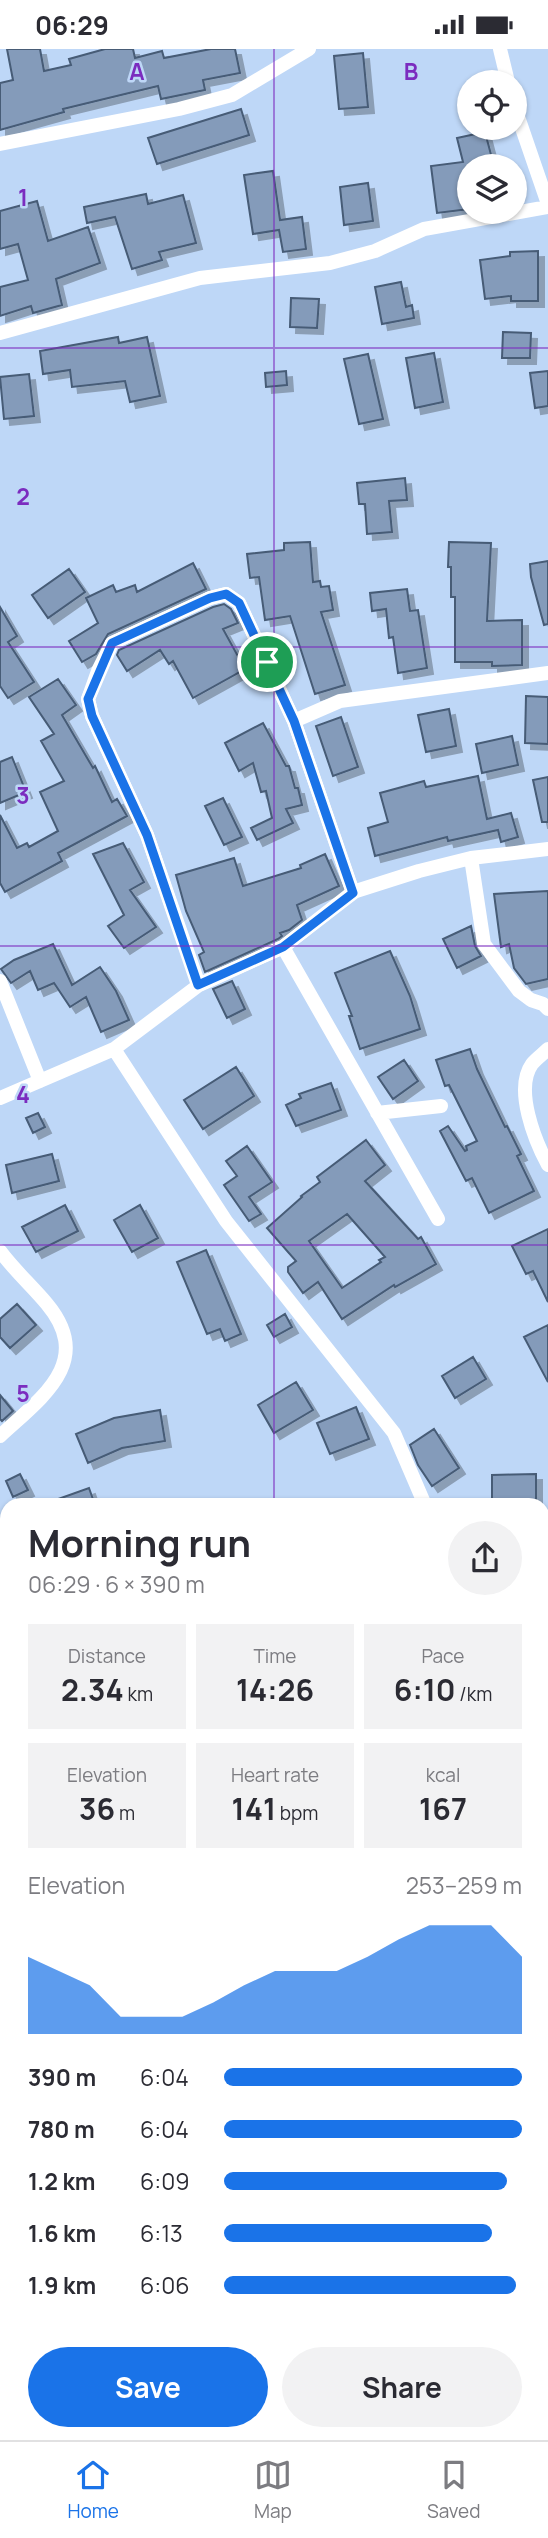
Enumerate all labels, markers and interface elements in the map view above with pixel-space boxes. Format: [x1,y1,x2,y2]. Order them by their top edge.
text: 06:29 [35,7,109,43]
text: A [129,55,145,87]
text: B [404,55,418,87]
map controls [457,70,527,224]
button: locate [457,70,527,140]
button: layers [457,154,527,224]
text: 1 [18,181,28,213]
text: 2 [16,480,30,512]
pin [237,632,297,692]
icon: arrive [248,643,286,681]
text: 3 [16,779,30,811]
text: 4 [16,1078,30,1110]
text: 5 [16,1377,30,1409]
text: Morning run [28,1516,251,1568]
button: share [448,1521,522,1595]
text: 06:29 · 6 × 390 m [28,1568,205,1600]
text: Distance [68,1643,146,1669]
text: Time [254,1643,296,1669]
text: Pace [422,1643,464,1669]
text: 2.34 [61,1669,124,1710]
text: 14:26 [236,1669,314,1710]
text: 6:10 [394,1669,456,1710]
text: km [124,1681,153,1707]
text: /km [456,1681,492,1707]
text: Elevation [67,1762,147,1788]
text: Heart rate [231,1762,319,1788]
text: kcal [426,1762,460,1788]
text: 36 [79,1788,115,1829]
text: 141 [232,1788,276,1829]
text: 167 [419,1788,467,1829]
text: m [115,1800,135,1826]
text: bpm [276,1800,318,1826]
text: Elevation [28,1869,125,1901]
text: 253–259 m [406,1869,522,1901]
text: 390 m [28,2061,96,2093]
text: 6:04 [140,2061,189,2093]
text: 780 m [28,2113,95,2145]
text: 6:04 [140,2113,189,2145]
text: 1.2 km [28,2165,95,2197]
text: 6:09 [140,2165,189,2197]
text: 1.6 km [28,2217,96,2249]
text: 6:13 [140,2217,183,2249]
text: 1.9 km [28,2269,96,2301]
text: 6:06 [140,2269,189,2301]
button: Save [28,2347,268,2427]
button: Share [282,2347,522,2427]
tab: Home [68,2456,119,2524]
tab: Map [254,2456,292,2524]
tab: Saved [427,2456,480,2524]

